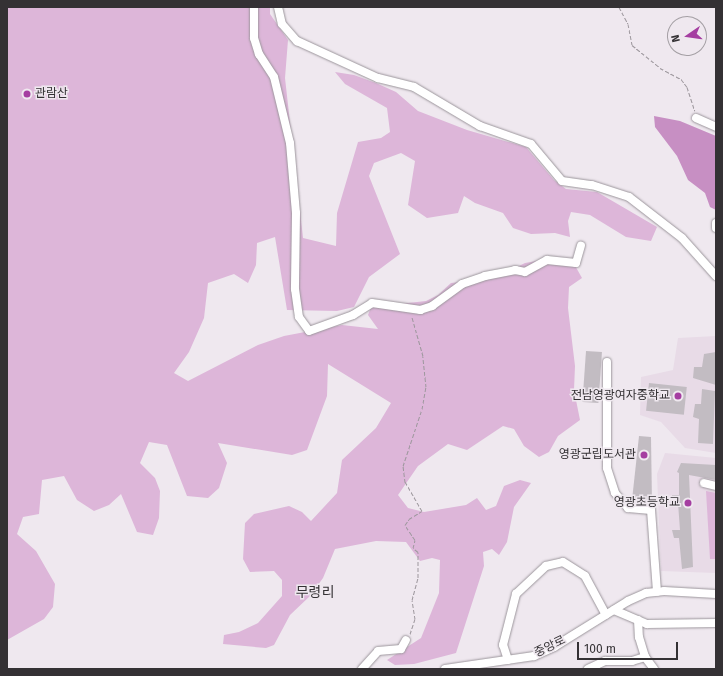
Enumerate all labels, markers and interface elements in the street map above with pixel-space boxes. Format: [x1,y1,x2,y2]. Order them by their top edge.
north arrow [667,16,707,56]
text: N [669,34,683,44]
place label: 관람산 [35,87,68,101]
marker: 관람산 [22,89,32,99]
place label: 전남영광여자중학교 [571,389,670,403]
marker: 전남영광여자중학교 [673,391,683,401]
place label: 영광군립도서관 [559,448,636,462]
marker: 영광군립도서관 [639,450,649,460]
place label: 영광초등학교 [614,496,680,510]
marker: 영광초등학교 [683,498,693,508]
district label: 무령리 [296,585,334,601]
street label: 중앙로 [532,633,568,661]
scale bar [579,634,680,660]
text: 100 m [584,642,616,656]

